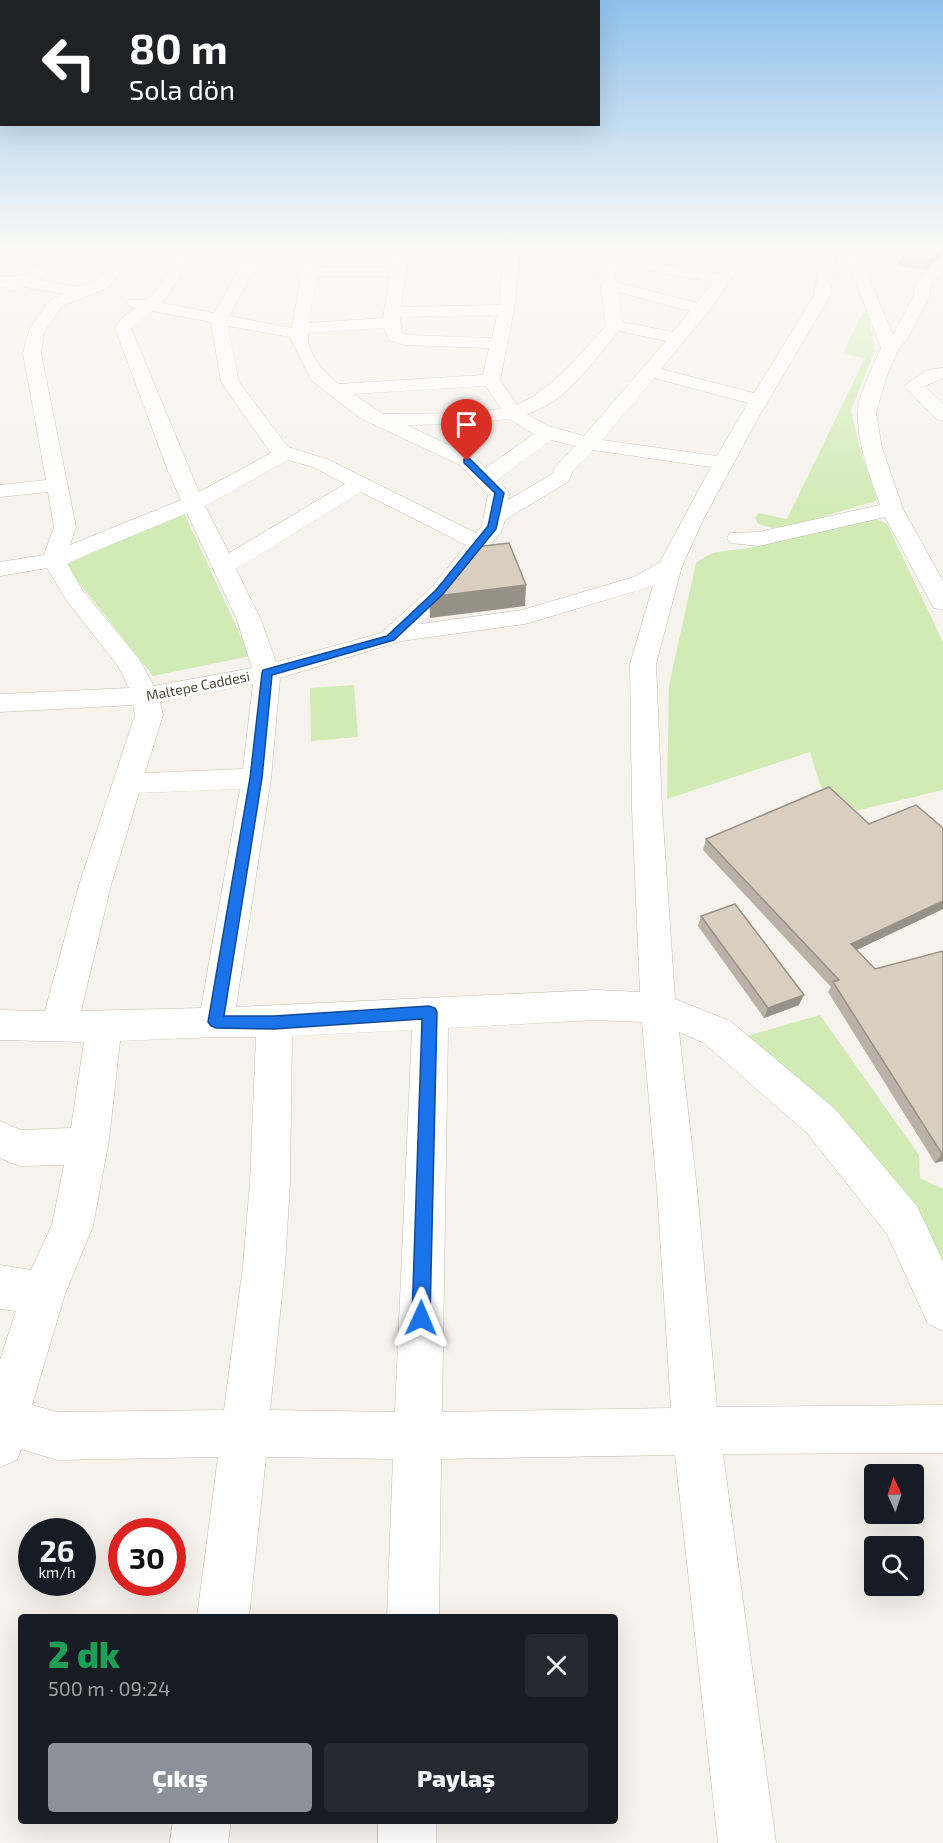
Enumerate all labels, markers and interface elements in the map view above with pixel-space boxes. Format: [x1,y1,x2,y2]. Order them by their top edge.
text: 80 m [129,22,228,72]
icon: left [30,24,108,102]
text: Sola dön [129,73,235,105]
pin [441,399,492,461]
icon: arrive [450,408,483,441]
street label: Maltepe Caddesi [145,667,251,704]
position arrow [389,1286,453,1350]
north arrow [864,1464,924,1524]
map controls [864,1464,924,1596]
speed limit sign: 30 [108,1518,186,1596]
text: 26 [39,1532,75,1568]
button: search [864,1536,924,1596]
text: km/h [38,1563,76,1581]
text: 2 dk [48,1632,120,1675]
button: close [525,1634,588,1697]
text: 500 m · 09:24 [48,1676,170,1700]
button: Çıkış [48,1743,312,1812]
button: Paylaş [324,1743,588,1812]

